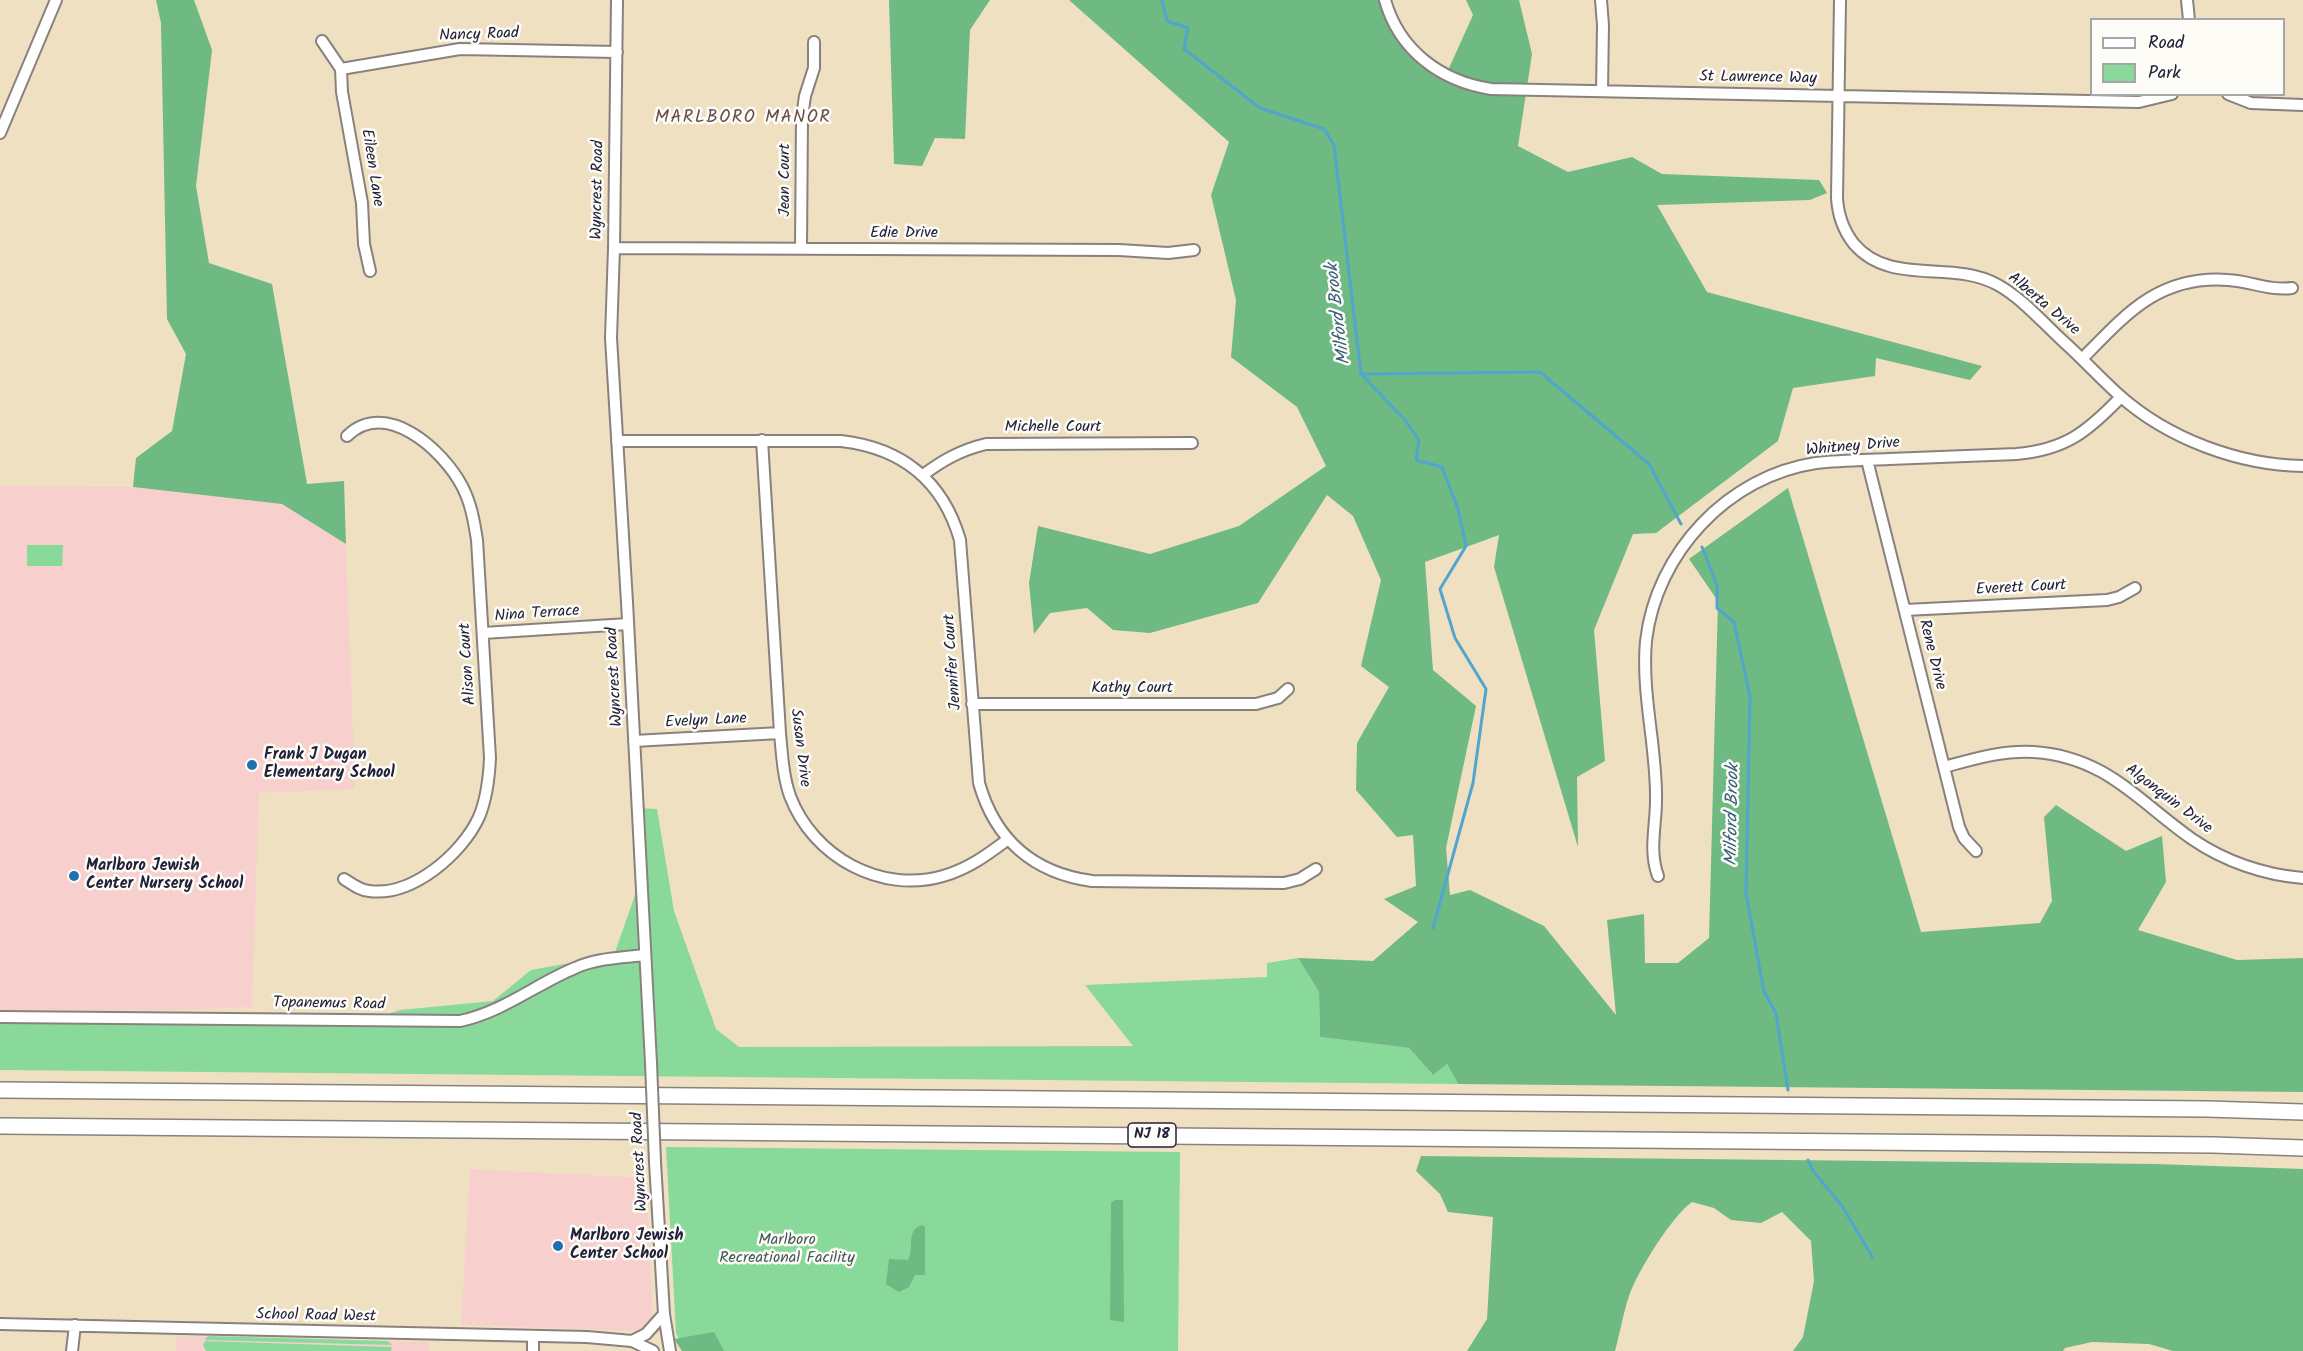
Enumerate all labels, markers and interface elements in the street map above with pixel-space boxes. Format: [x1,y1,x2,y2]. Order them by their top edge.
legend [2090,18,2285,96]
street label: Nancy Road [439,25,519,47]
text: Road [2148,29,2184,58]
text: Park [2148,59,2181,88]
street label: St Lawrence Way [1699,68,1817,90]
district label: MARLBORO MANOR [655,108,831,130]
street label: Eileen Lane [355,128,387,208]
street label: Wyncrest Road [589,140,609,240]
street label: Jean Court [776,143,796,217]
street label: Edie Drive [870,224,938,244]
water label: Milford Brook [1323,262,1357,366]
street label: Alberta Drive [2003,269,2083,341]
street label: Michelle Court [1005,418,1101,438]
street label: Whitney Drive [1805,434,1901,462]
street label: Everett Court [1975,577,2067,601]
street label: Nina Terrace [494,602,580,628]
street label: Jennifer Court [941,613,967,711]
street label: Rene Drive [1913,618,1949,692]
street label: Alison Court [457,622,481,706]
street label: Wyncrest Road [604,627,628,727]
street label: Kathy Court [1091,679,1173,699]
street label: Susan Drive [785,708,813,788]
street label: Evelyn Lane [665,710,747,734]
place label: Frank J Dugan Elementary School [264,746,395,784]
marker: Frank J Dugan Elementary School [245,758,259,772]
street label: Algonquin Drive [2121,761,2215,839]
water label: Milford Brook [1722,764,1746,866]
place label: Marlboro Jewish Center Nursery School [86,857,243,895]
marker: Marlboro Jewish Center Nursery School [67,869,81,883]
street label: Topanemus Road [273,994,385,1016]
street label: Wyncrest Road [629,1112,653,1212]
road number: NJ 18 [1128,1123,1176,1147]
place label: Marlboro Jewish Center School [570,1227,684,1265]
park label: Marlboro Recreational Facility [719,1231,855,1269]
marker: Marlboro Jewish Center School [551,1239,565,1253]
street label: School Road West [256,1306,376,1328]

